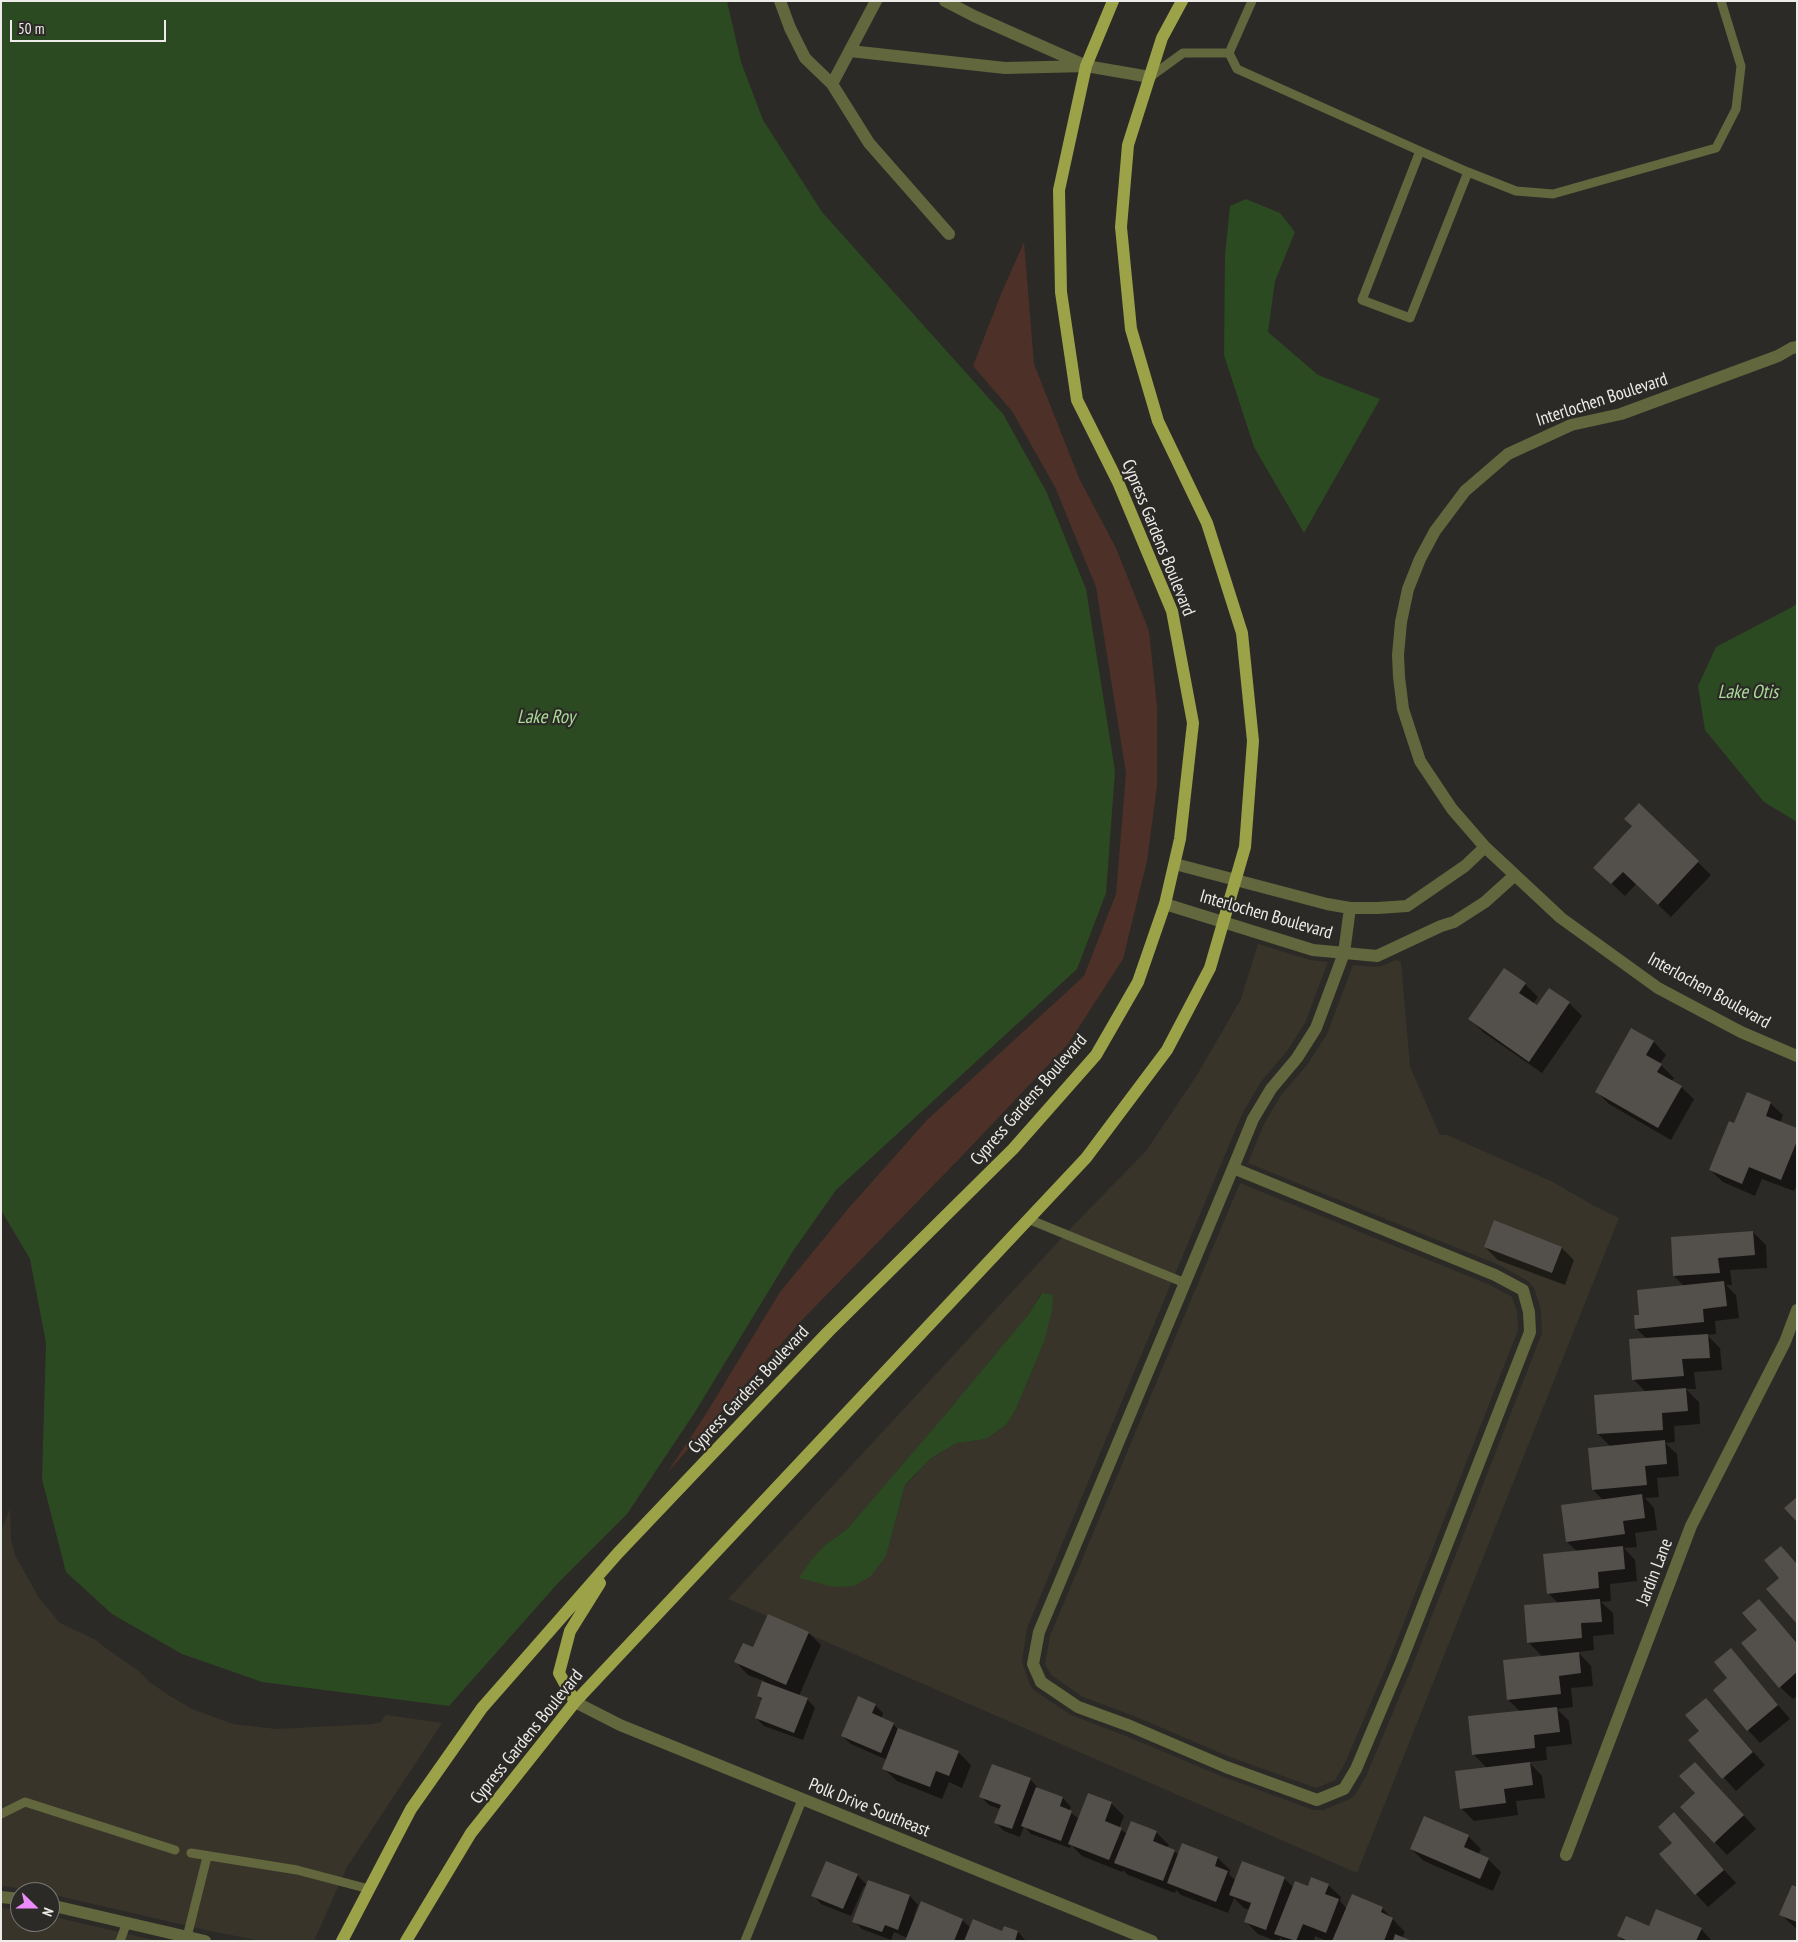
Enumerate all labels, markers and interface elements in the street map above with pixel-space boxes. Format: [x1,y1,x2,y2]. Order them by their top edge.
scale bar [12,10,169,42]
text: 50 m [18,19,44,38]
street label: Interlochen Boulevard [1534,369,1670,431]
street label: Cypress Gardens Boulevard [1117,457,1199,619]
water label: Lake Otis [1718,682,1778,704]
water label: Lake Roy [517,707,575,729]
street label: Interlochen Boulevard [1197,886,1335,944]
street label: Interlochen Boulevard [1644,948,1774,1034]
street label: Cypress Gardens Boulevard [966,1030,1092,1170]
street label: Cypress Gardens Boulevard [684,1322,814,1458]
street label: Jardin Lane [1632,1536,1678,1608]
street label: Cypress Gardens Boulevard [466,1665,588,1809]
street label: Polk Drive Southeast [805,1774,933,1842]
north arrow [10,1882,60,1932]
text: N [38,1905,58,1919]

